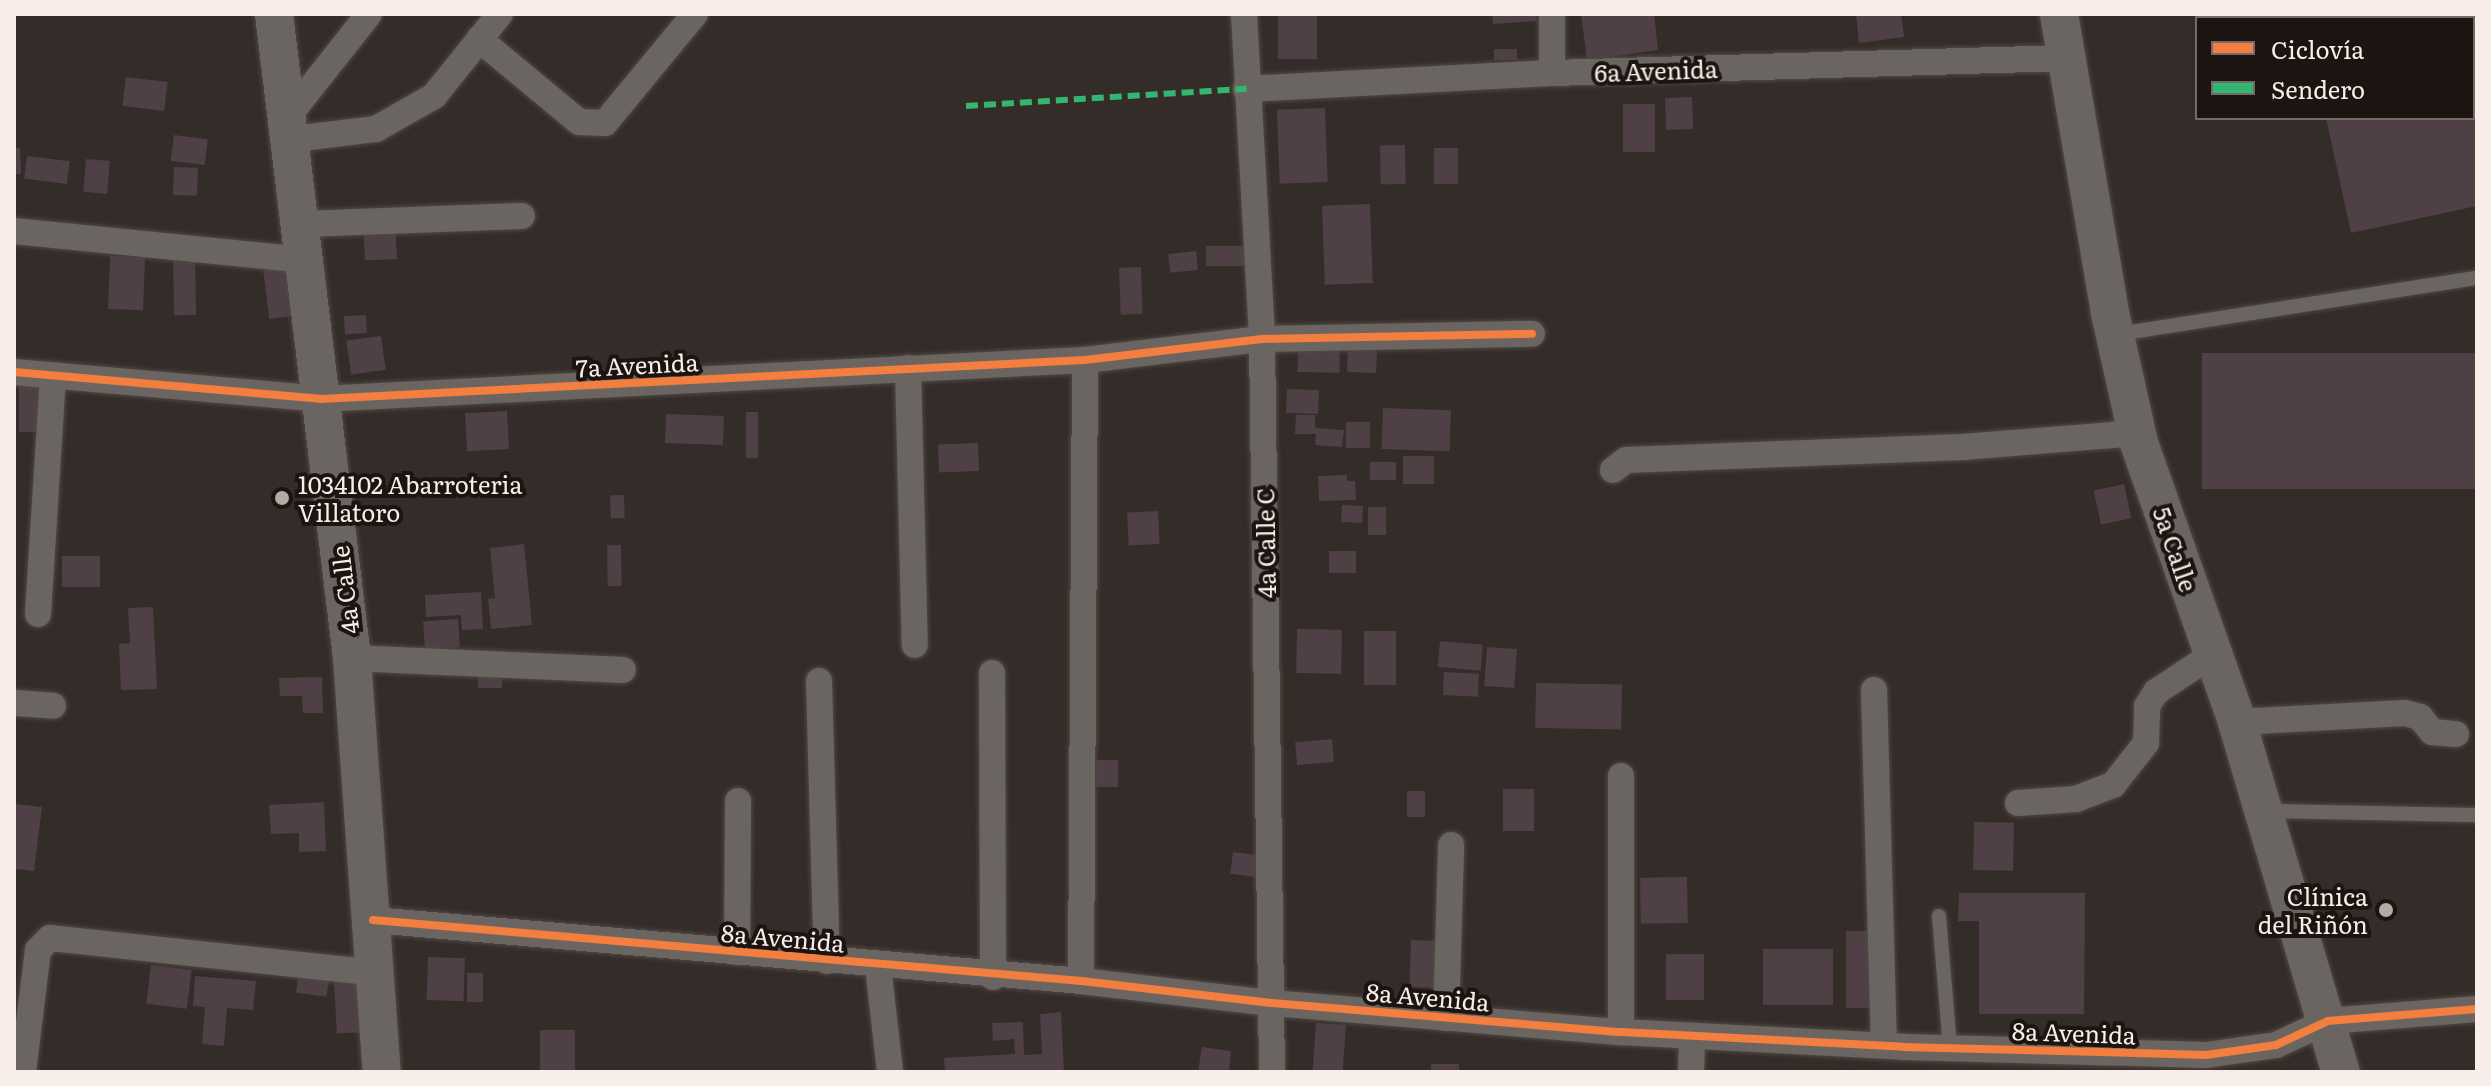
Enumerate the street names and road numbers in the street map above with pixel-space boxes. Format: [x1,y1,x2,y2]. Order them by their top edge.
street label: 6a Avenida [1594,53,1718,87]
street label: 7a Avenida [575,346,699,382]
street label: 4a Calle C [1250,488,1280,598]
street label: 5a Calle [2148,503,2204,595]
street label: 4a Calle [324,544,364,636]
street label: 8a Avenida [720,917,846,957]
street label: 8a Avenida [1365,976,1491,1016]
street label: 8a Avenida [2012,1015,2136,1049]

